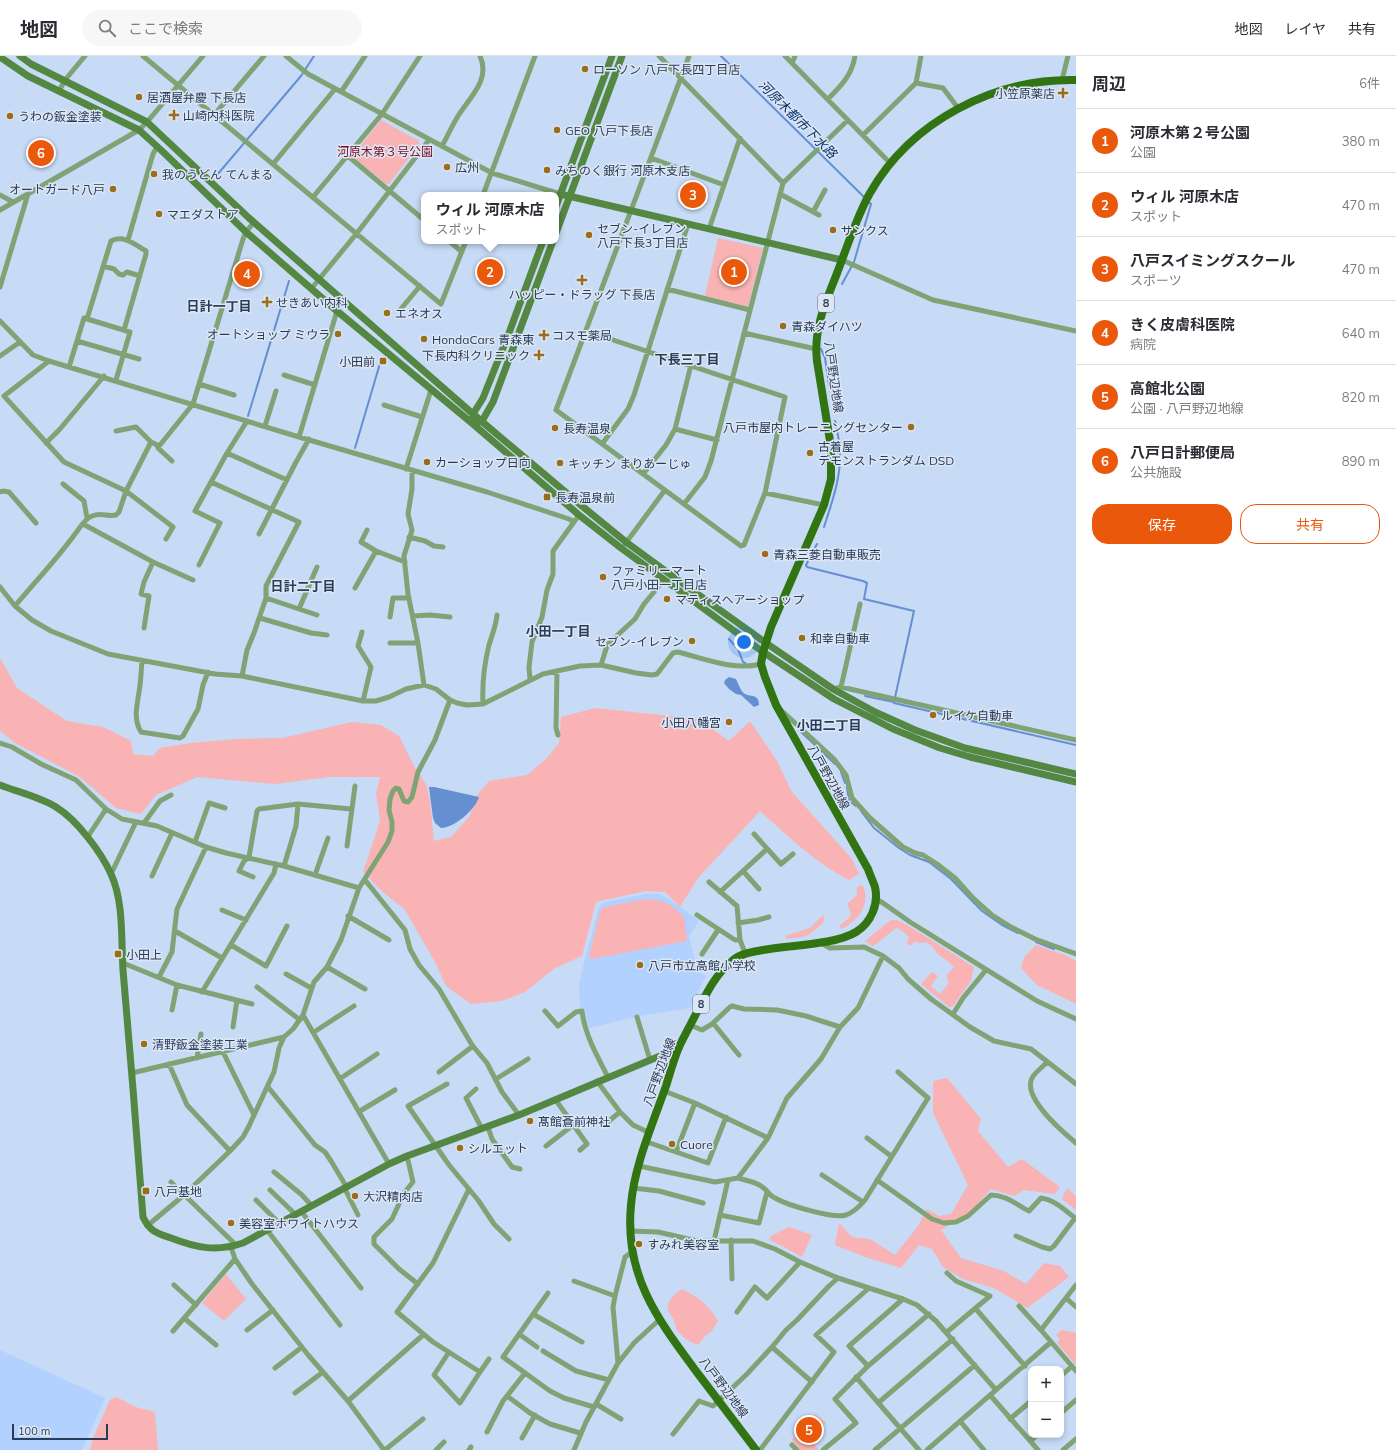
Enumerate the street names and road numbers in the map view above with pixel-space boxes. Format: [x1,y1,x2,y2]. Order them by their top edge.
road number: 8 [818,294,834,312]
street label: 八戸野辺地線 [822,340,846,414]
street label: 八戸野辺地線 [805,742,853,812]
road number: 8 [693,995,709,1013]
street label: 八戸野辺地線 [640,1036,678,1108]
street label: 八戸野辺地線 [696,1354,752,1420]

